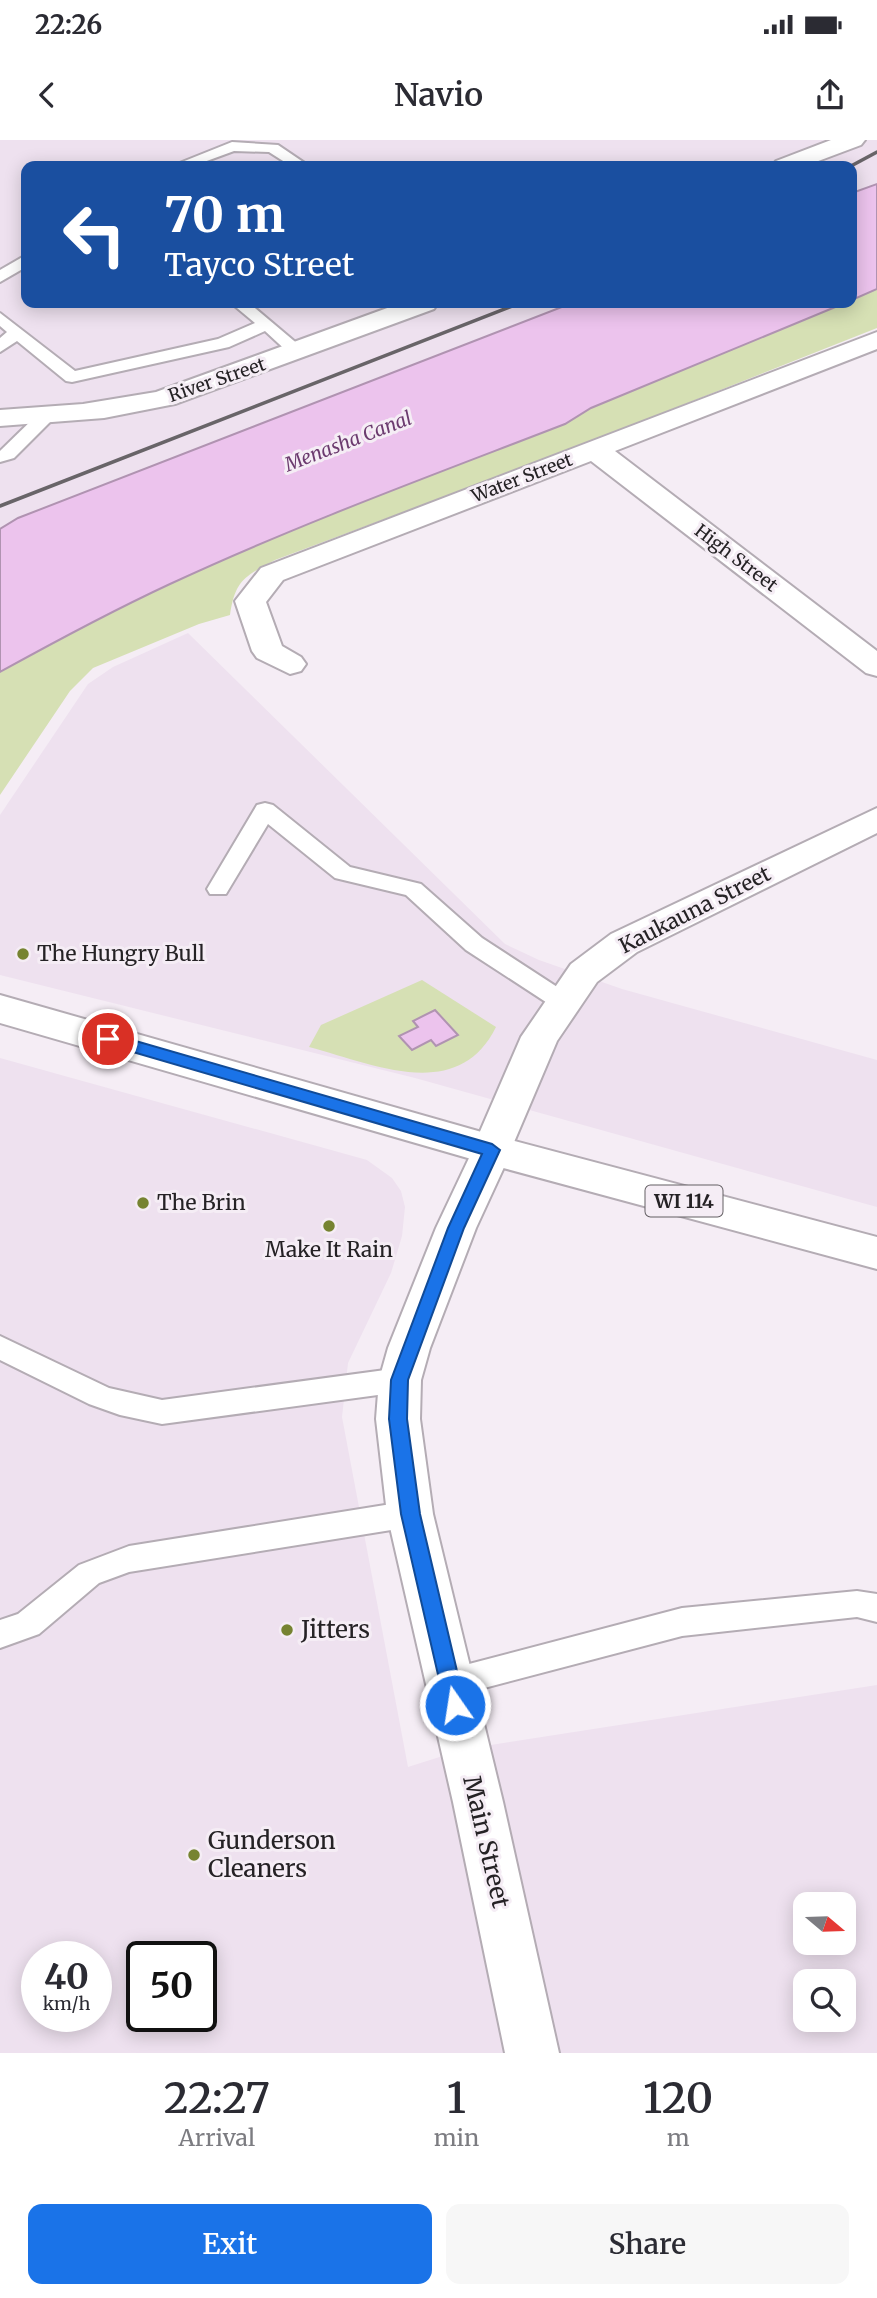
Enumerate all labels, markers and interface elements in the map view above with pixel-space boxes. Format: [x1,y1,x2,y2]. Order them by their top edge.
text: 22:26 [35,8,102,41]
text: Navio [394,75,483,115]
icon: back [28,76,66,114]
icon: share [811,76,849,114]
text: 70 m [164,184,285,245]
icon: left [49,189,140,280]
text: Tayco Street [164,245,354,285]
street label: River Street [165,352,269,407]
water label: Menasha Canal [280,406,415,477]
street label: Water Street [467,448,576,508]
street label: High Street [690,519,782,596]
street label: Kaukauna Street [614,860,775,959]
place label: The Hungry Bull [37,940,205,967]
marker: The Hungry Bull [15,946,31,962]
pin [78,1009,138,1069]
icon: arrive [89,1020,127,1058]
road number: WI 114 [646,1186,722,1217]
place label: The Brin [157,1189,246,1216]
marker: The Brin [135,1195,151,1211]
marker: Make It Rain [321,1218,337,1234]
place label: Make It Rain [265,1236,393,1263]
place label: Jitters [300,1614,370,1645]
marker: Jitters [279,1622,295,1638]
position arrow [418,1668,492,1742]
street label: Main Street [456,1773,517,1912]
place label: Gunderson Cleaners [208,1825,336,1884]
marker: Gunderson Cleaners [186,1847,202,1863]
north arrow [793,1892,856,1955]
map controls [793,1892,856,2032]
speed limit sign: 50 [126,1941,217,2032]
text: 40 [44,1955,89,1999]
button: search [793,1969,856,2032]
text: km/h [43,1992,90,2015]
text: 22:27 [164,2072,270,2124]
text: 1 [447,2072,466,2124]
text: 120 [643,2072,713,2124]
text: Arrival [178,2123,255,2152]
text: min [434,2123,479,2152]
text: m [667,2123,690,2152]
button: Exit [28,2204,432,2284]
button: Share [446,2204,849,2284]

